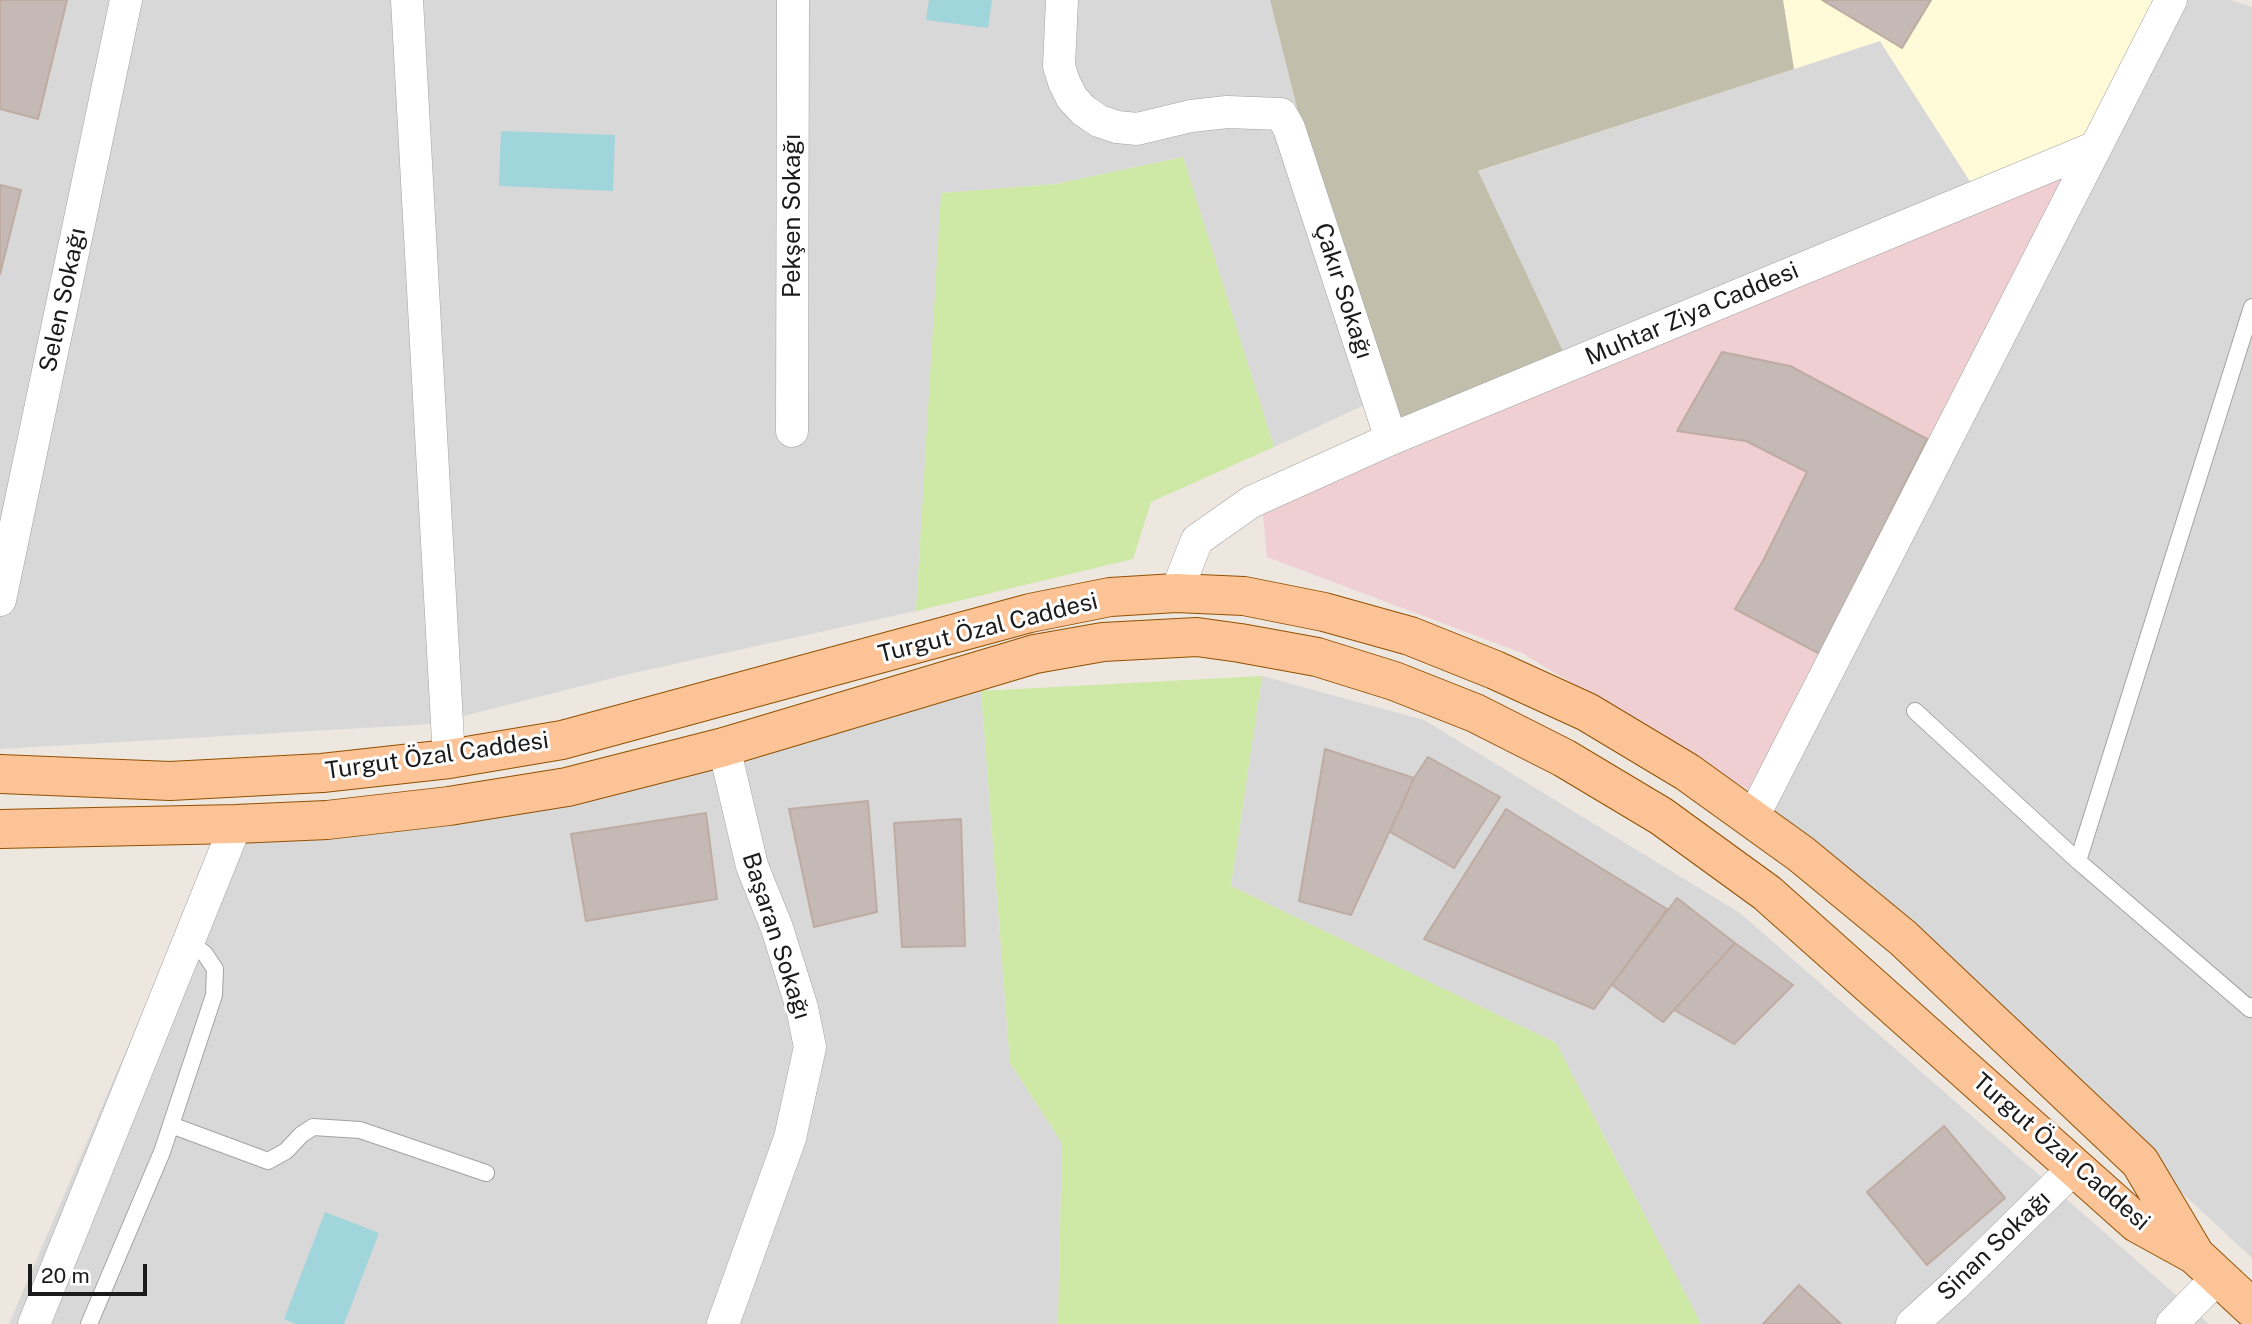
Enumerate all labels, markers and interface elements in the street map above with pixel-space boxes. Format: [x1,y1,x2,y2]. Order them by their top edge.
street label: Pekşen Sokağı [779,134,807,298]
street label: Çakır Sokağı [1308,219,1378,363]
street label: Selen Sokağı [34,225,92,375]
street label: Muhtar Ziya Caddesi [1581,256,1803,372]
street label: Turgut Özal Caddesi [875,587,1101,669]
street label: Turgut Özal Caddesi [324,726,550,786]
street label: Başaran Sokağı [736,849,816,1023]
street label: Turgut Özal Caddesi [1967,1067,2155,1237]
street label: Sinan Sokağı [1932,1185,2056,1307]
scale bar [32,1250,150,1294]
text: 20 m [41,1263,90,1288]

